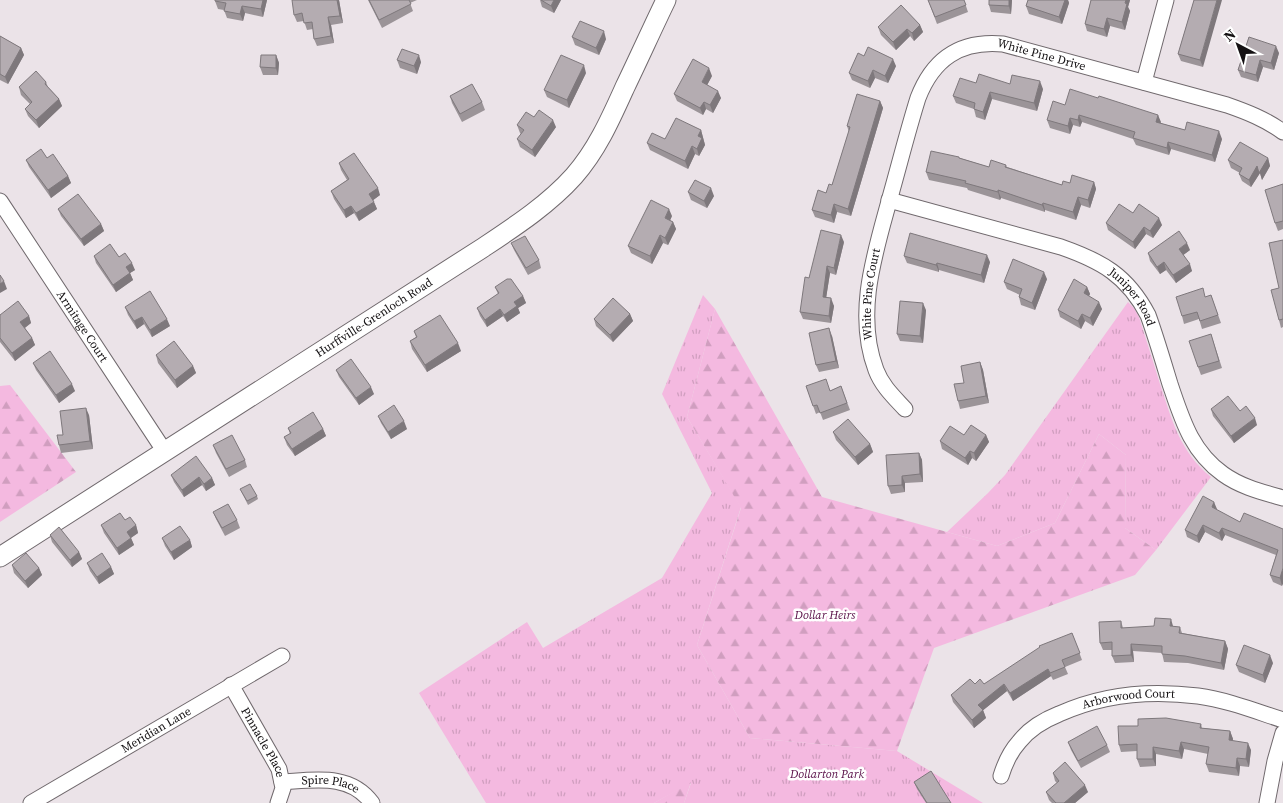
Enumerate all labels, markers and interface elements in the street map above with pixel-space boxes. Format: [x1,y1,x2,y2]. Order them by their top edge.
north arrow [1213,20,1263,70]
text: N [1219,24,1240,46]
street label: White Pine Drive [995,35,1088,74]
street label: White Pine Court [859,247,884,341]
street label: Juniper Road [1105,263,1159,328]
street label: Hurffville-Grenloch Road [312,274,436,361]
street label: Armitage Court [53,287,112,365]
park label: Dollar Heirs [794,607,856,623]
street label: Arborwood Court [1080,685,1175,713]
street label: Meridian Lane [118,703,194,756]
street label: Pinnacle Place [237,704,289,779]
park label: Dollarton Park [789,766,864,782]
street label: Spire Place [301,772,363,797]

